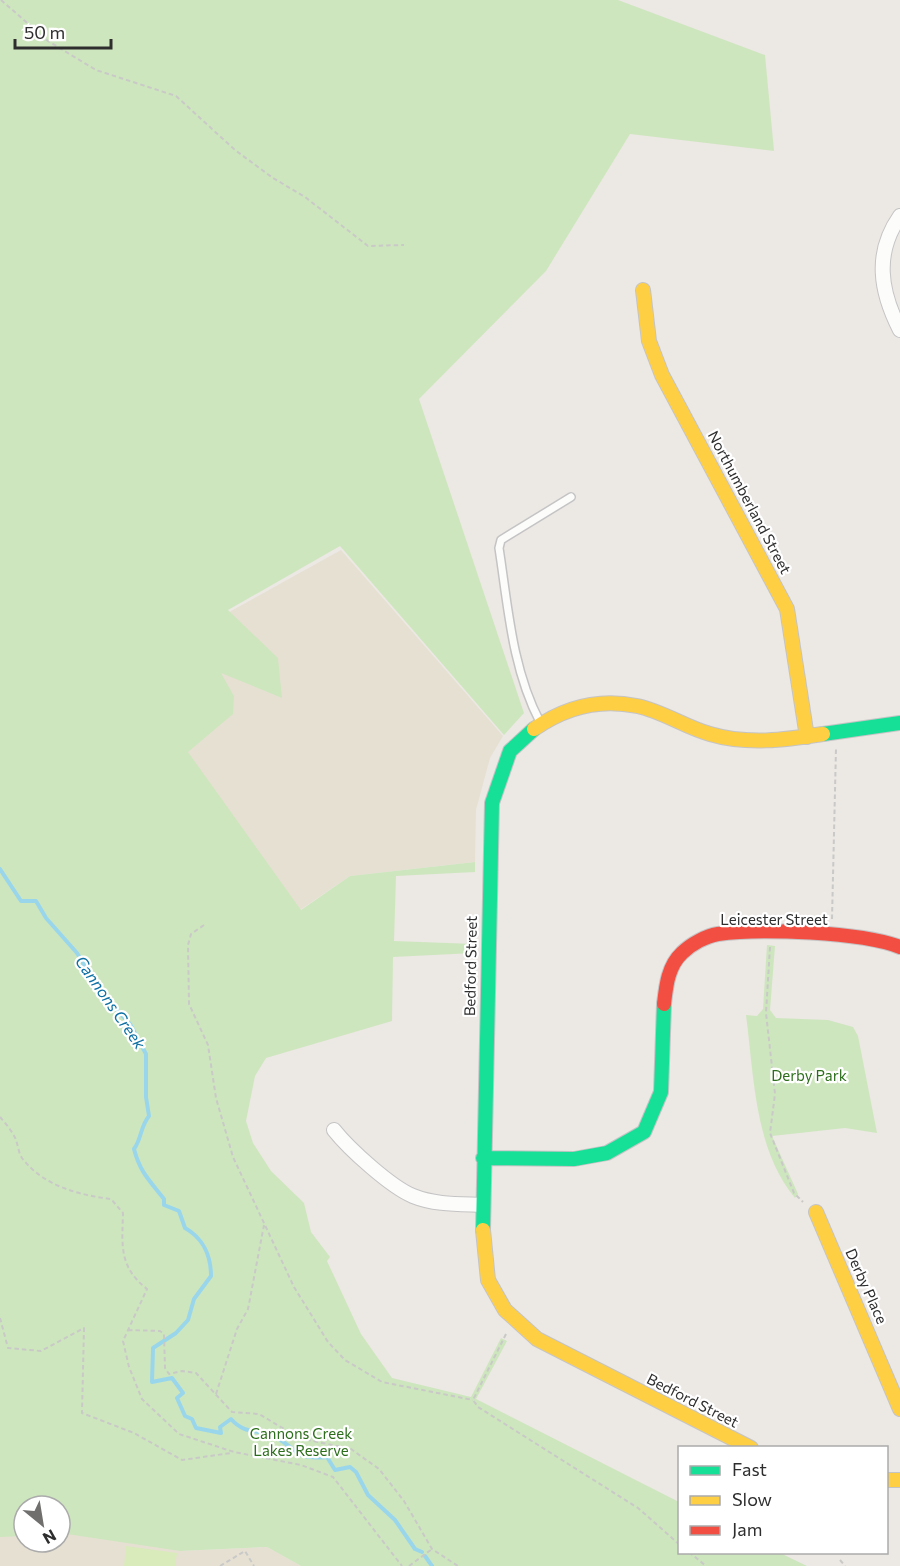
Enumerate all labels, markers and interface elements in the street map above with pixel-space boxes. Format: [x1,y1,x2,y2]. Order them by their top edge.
scale bar [15,12,111,50]
text: 50 m [24,21,65,43]
street label: Northumberland Street [705,427,795,577]
street label: Leicester Street [720,910,828,928]
street label: Bedford Street [460,916,480,1016]
water label: Cannons Creek [72,952,150,1053]
park label: Derby Park [771,1066,847,1084]
street label: Derby Place [842,1245,892,1327]
street label: Bedford Street [644,1369,742,1431]
park label: Cannons Creek Lakes Reserve [250,1424,352,1459]
legend [678,1446,888,1554]
text: Fast [732,1458,767,1480]
text: Slow [732,1488,772,1510]
north arrow [12,1494,72,1554]
text: Jam [732,1518,762,1540]
text: N [40,1526,60,1549]

